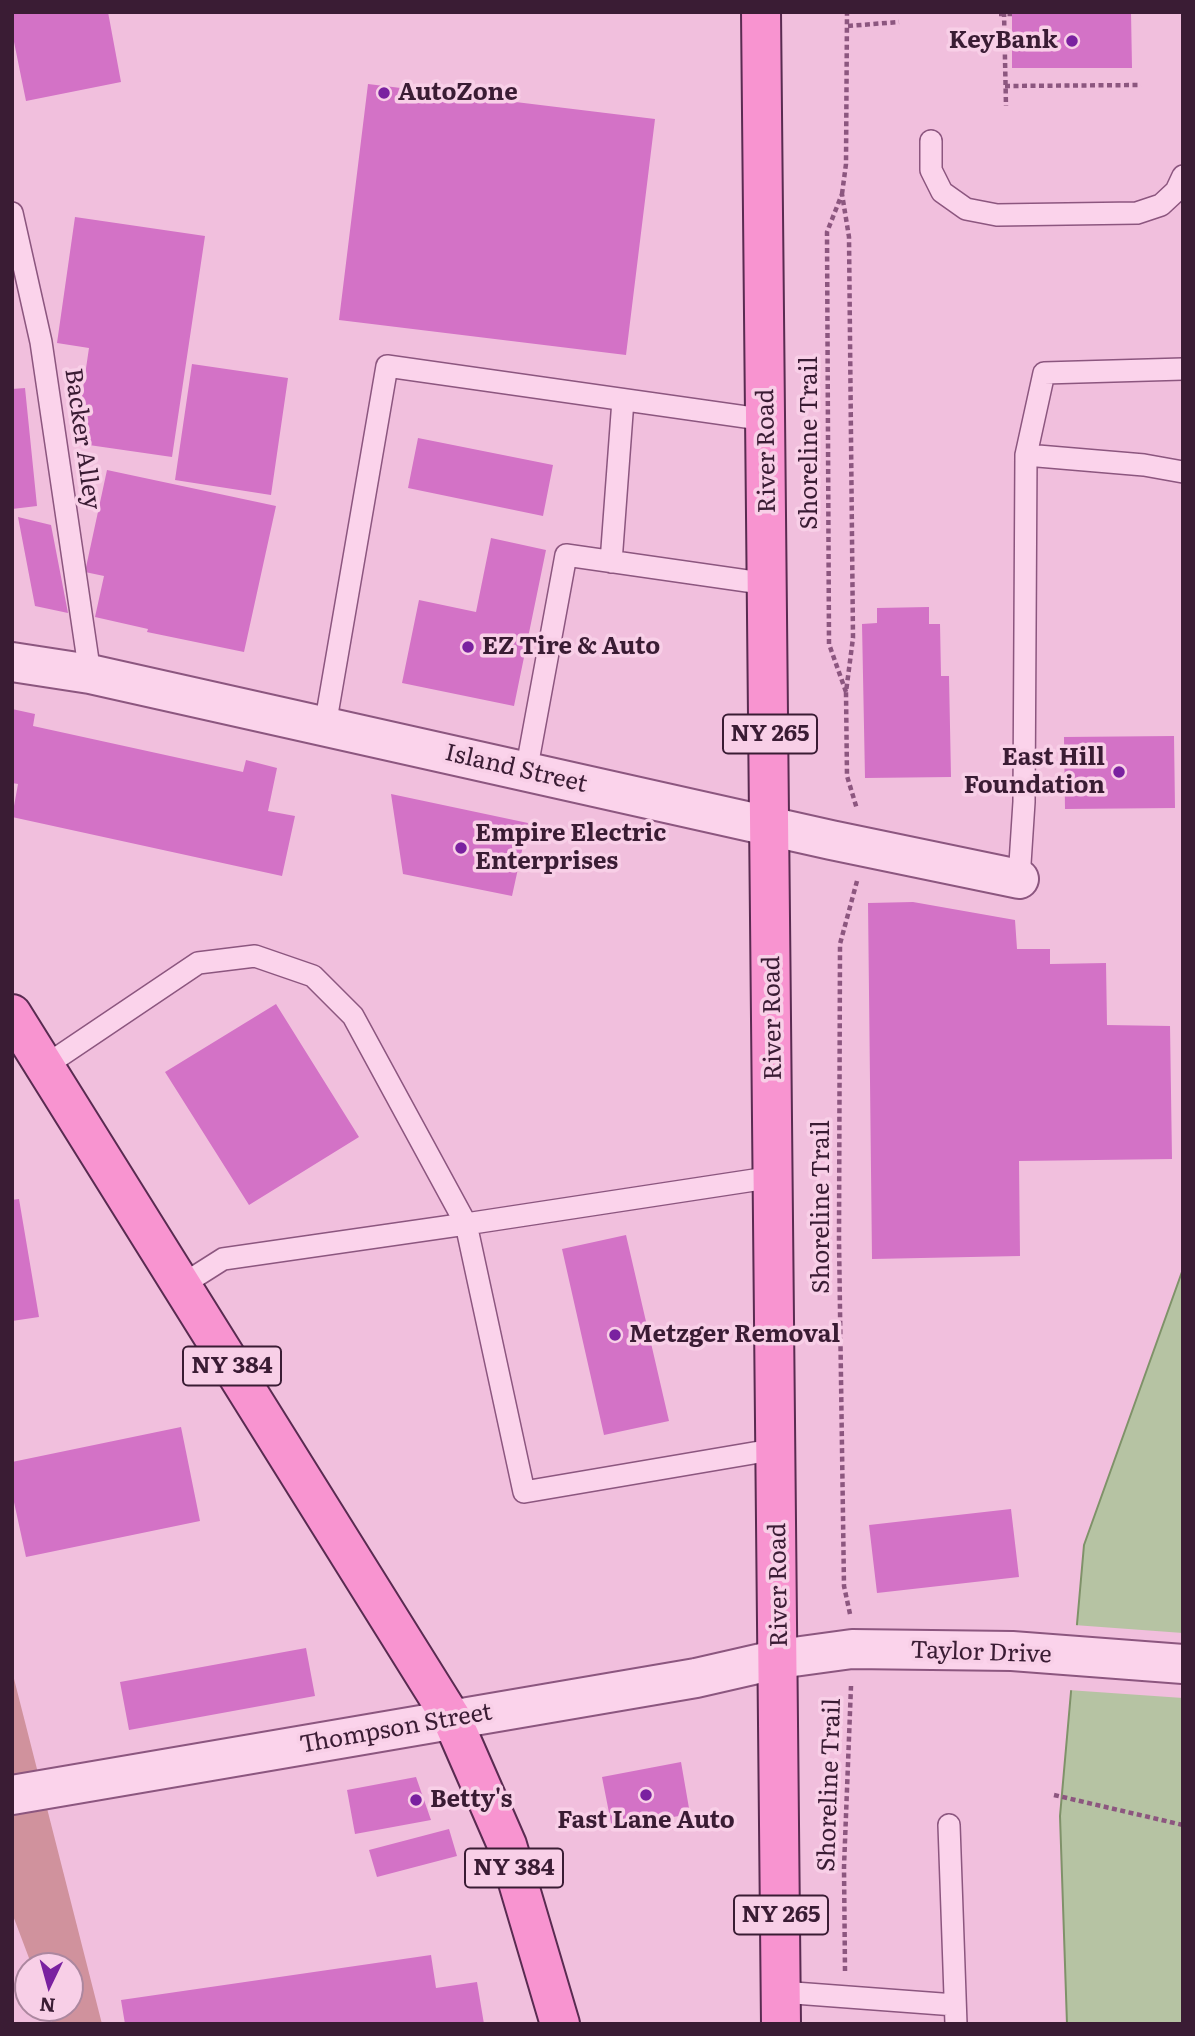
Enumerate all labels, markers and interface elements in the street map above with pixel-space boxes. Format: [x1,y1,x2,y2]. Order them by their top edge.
place label: KeyBank [949,27,1058,55]
marker: KeyBank [1064,33,1080,49]
place label: AutoZone [398,79,518,107]
marker: AutoZone [376,85,392,101]
street label: Shoreline Trail [796,356,824,530]
street label: Backer Alley [58,366,106,512]
street label: River Road [752,388,782,514]
place label: EZ Tire & Auto [482,633,660,661]
marker: EZ Tire & Auto [460,639,476,655]
road number: NY 265 [723,714,817,754]
street label: Island Street [442,739,590,799]
place label: East Hill Foundation [964,744,1105,800]
marker: East Hill Foundation [1111,764,1127,780]
place label: Empire Electric Enterprises [475,820,666,876]
marker: Empire Electric Enterprises [453,840,469,856]
street label: River Road [758,955,788,1081]
street label: Shoreline Trail [808,1120,836,1294]
place label: Metzger Removal [629,1321,840,1349]
marker: Metzger Removal [607,1327,623,1343]
road number: NY 384 [183,1346,281,1386]
street label: River Road [764,1522,794,1648]
street label: Taylor Drive [910,1636,1052,1670]
street label: Thompson Street [298,1698,494,1760]
street label: Shoreline Trail [813,1698,847,1872]
place label: Betty's [430,1786,512,1814]
marker: Fast Lane Auto [638,1787,654,1803]
marker: Betty's [408,1792,424,1808]
place label: Fast Lane Auto [557,1807,735,1835]
road number: NY 384 [465,1848,563,1887]
road number: NY 265 [734,1896,828,1934]
north arrow [14,1952,84,2022]
text: N [38,1991,57,2021]

